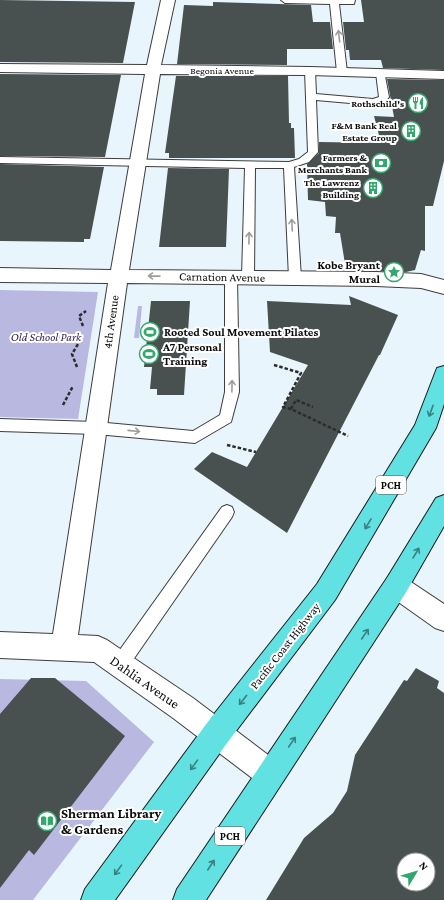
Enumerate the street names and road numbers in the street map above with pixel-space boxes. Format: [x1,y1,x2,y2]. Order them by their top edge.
street label: Begonia Avenue [190,65,254,76]
street label: Carnation Avenue [179,269,265,285]
street label: 4th Avenue [100,294,122,350]
road number: PCH [376,476,406,494]
street label: Pacific Coast Highway [247,600,323,692]
street label: Dahlia Avenue [107,652,183,712]
road number: PCH [215,827,245,845]

